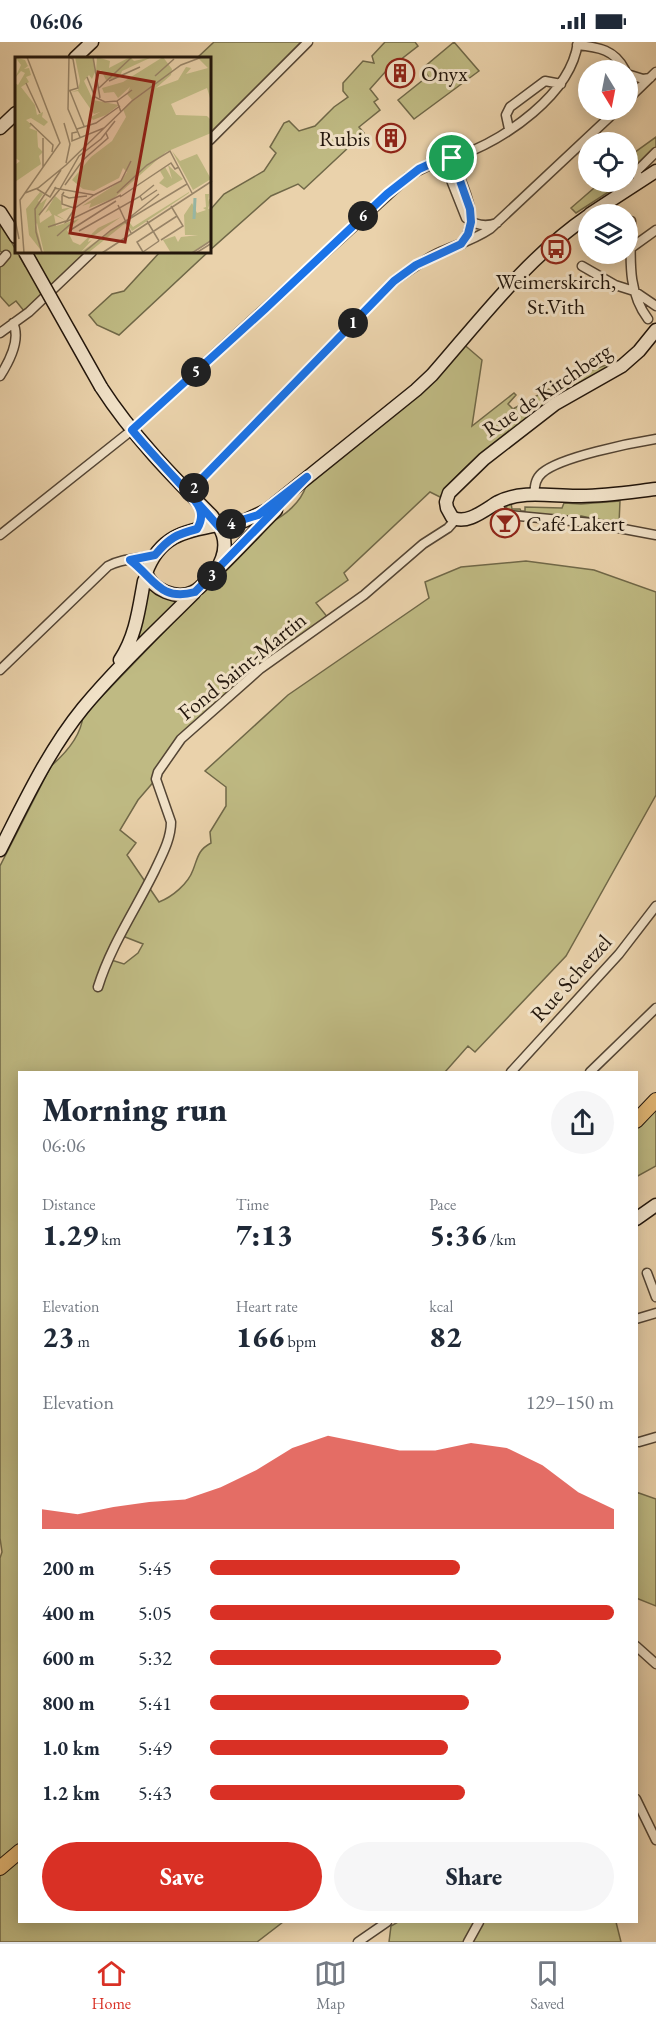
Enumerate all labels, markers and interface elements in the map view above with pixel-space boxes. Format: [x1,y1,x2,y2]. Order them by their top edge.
text: 06:06 [30,7,83,36]
inset map [15,57,212,254]
building icon: Onyx [384,57,416,89]
place label: Onyx [421,59,468,88]
north arrow [578,60,638,120]
map controls [578,60,638,264]
building icon: Rubis [375,122,407,154]
place label: Rubis [319,124,370,153]
pin [426,132,477,183]
button: locate [578,132,638,192]
icon: arrive [435,141,468,174]
pin: 6 [348,201,378,231]
button: layers [578,204,638,264]
text: 6 [359,205,367,226]
bus stop icon: Weimerskirch, St.Vith [540,233,572,265]
place label: Weimerskirch, St.Vith [496,267,616,321]
pin: 1 [338,308,368,338]
text: 1 [349,312,357,333]
street label: Rue de Kirchberg [477,336,617,444]
pin: 5 [181,357,211,387]
text: 5 [192,361,200,382]
pin: 2 [179,473,209,503]
text: 2 [190,477,198,498]
bar icon: Café Lakert [489,507,521,539]
pin: 4 [216,509,246,539]
place label: Café Lakert [526,509,625,538]
text: 4 [227,513,235,534]
pin: 3 [197,561,227,591]
text: 3 [208,565,216,586]
street label: Fond Saint-Martin [172,605,312,727]
street label: Rue Schetzel [524,928,618,1028]
text: Morning run [42,1088,227,1131]
button: share [551,1091,614,1154]
text: 06:06 [42,1132,85,1158]
text: Distance [42,1194,95,1215]
text: Time [236,1194,269,1215]
text: Pace [429,1194,456,1215]
text: 1.29 [42,1215,98,1254]
text: 7:13 [236,1215,293,1254]
text: 5:36 [429,1215,487,1254]
text: km [98,1229,121,1250]
text: /km [487,1229,516,1250]
text: Elevation [42,1296,100,1317]
text: Heart rate [236,1296,298,1317]
text: kcal [429,1296,453,1317]
text: 23 [42,1317,74,1356]
text: 166 [236,1317,284,1356]
text: 82 [429,1317,462,1356]
text: m [74,1331,90,1352]
text: bpm [284,1331,316,1352]
text: Elevation [42,1389,114,1415]
text: 129–150 m [526,1389,614,1415]
text: 200 m [42,1555,95,1581]
text: 5:45 [138,1555,172,1581]
text: 400 m [42,1600,95,1626]
text: 5:05 [138,1600,172,1626]
text: 600 m [42,1645,95,1671]
text: 5:32 [138,1645,172,1671]
text: 800 m [42,1690,95,1716]
text: 5:41 [138,1690,172,1716]
text: 1.0 km [42,1735,100,1761]
text: 5:49 [138,1735,172,1761]
text: 1.2 km [42,1780,100,1806]
text: 5:43 [138,1780,172,1806]
button: Save [42,1842,322,1911]
button: Share [334,1842,614,1911]
tab: Home [92,1957,131,2014]
tab: Map [314,1957,347,2014]
tab: Saved [530,1957,564,2014]

